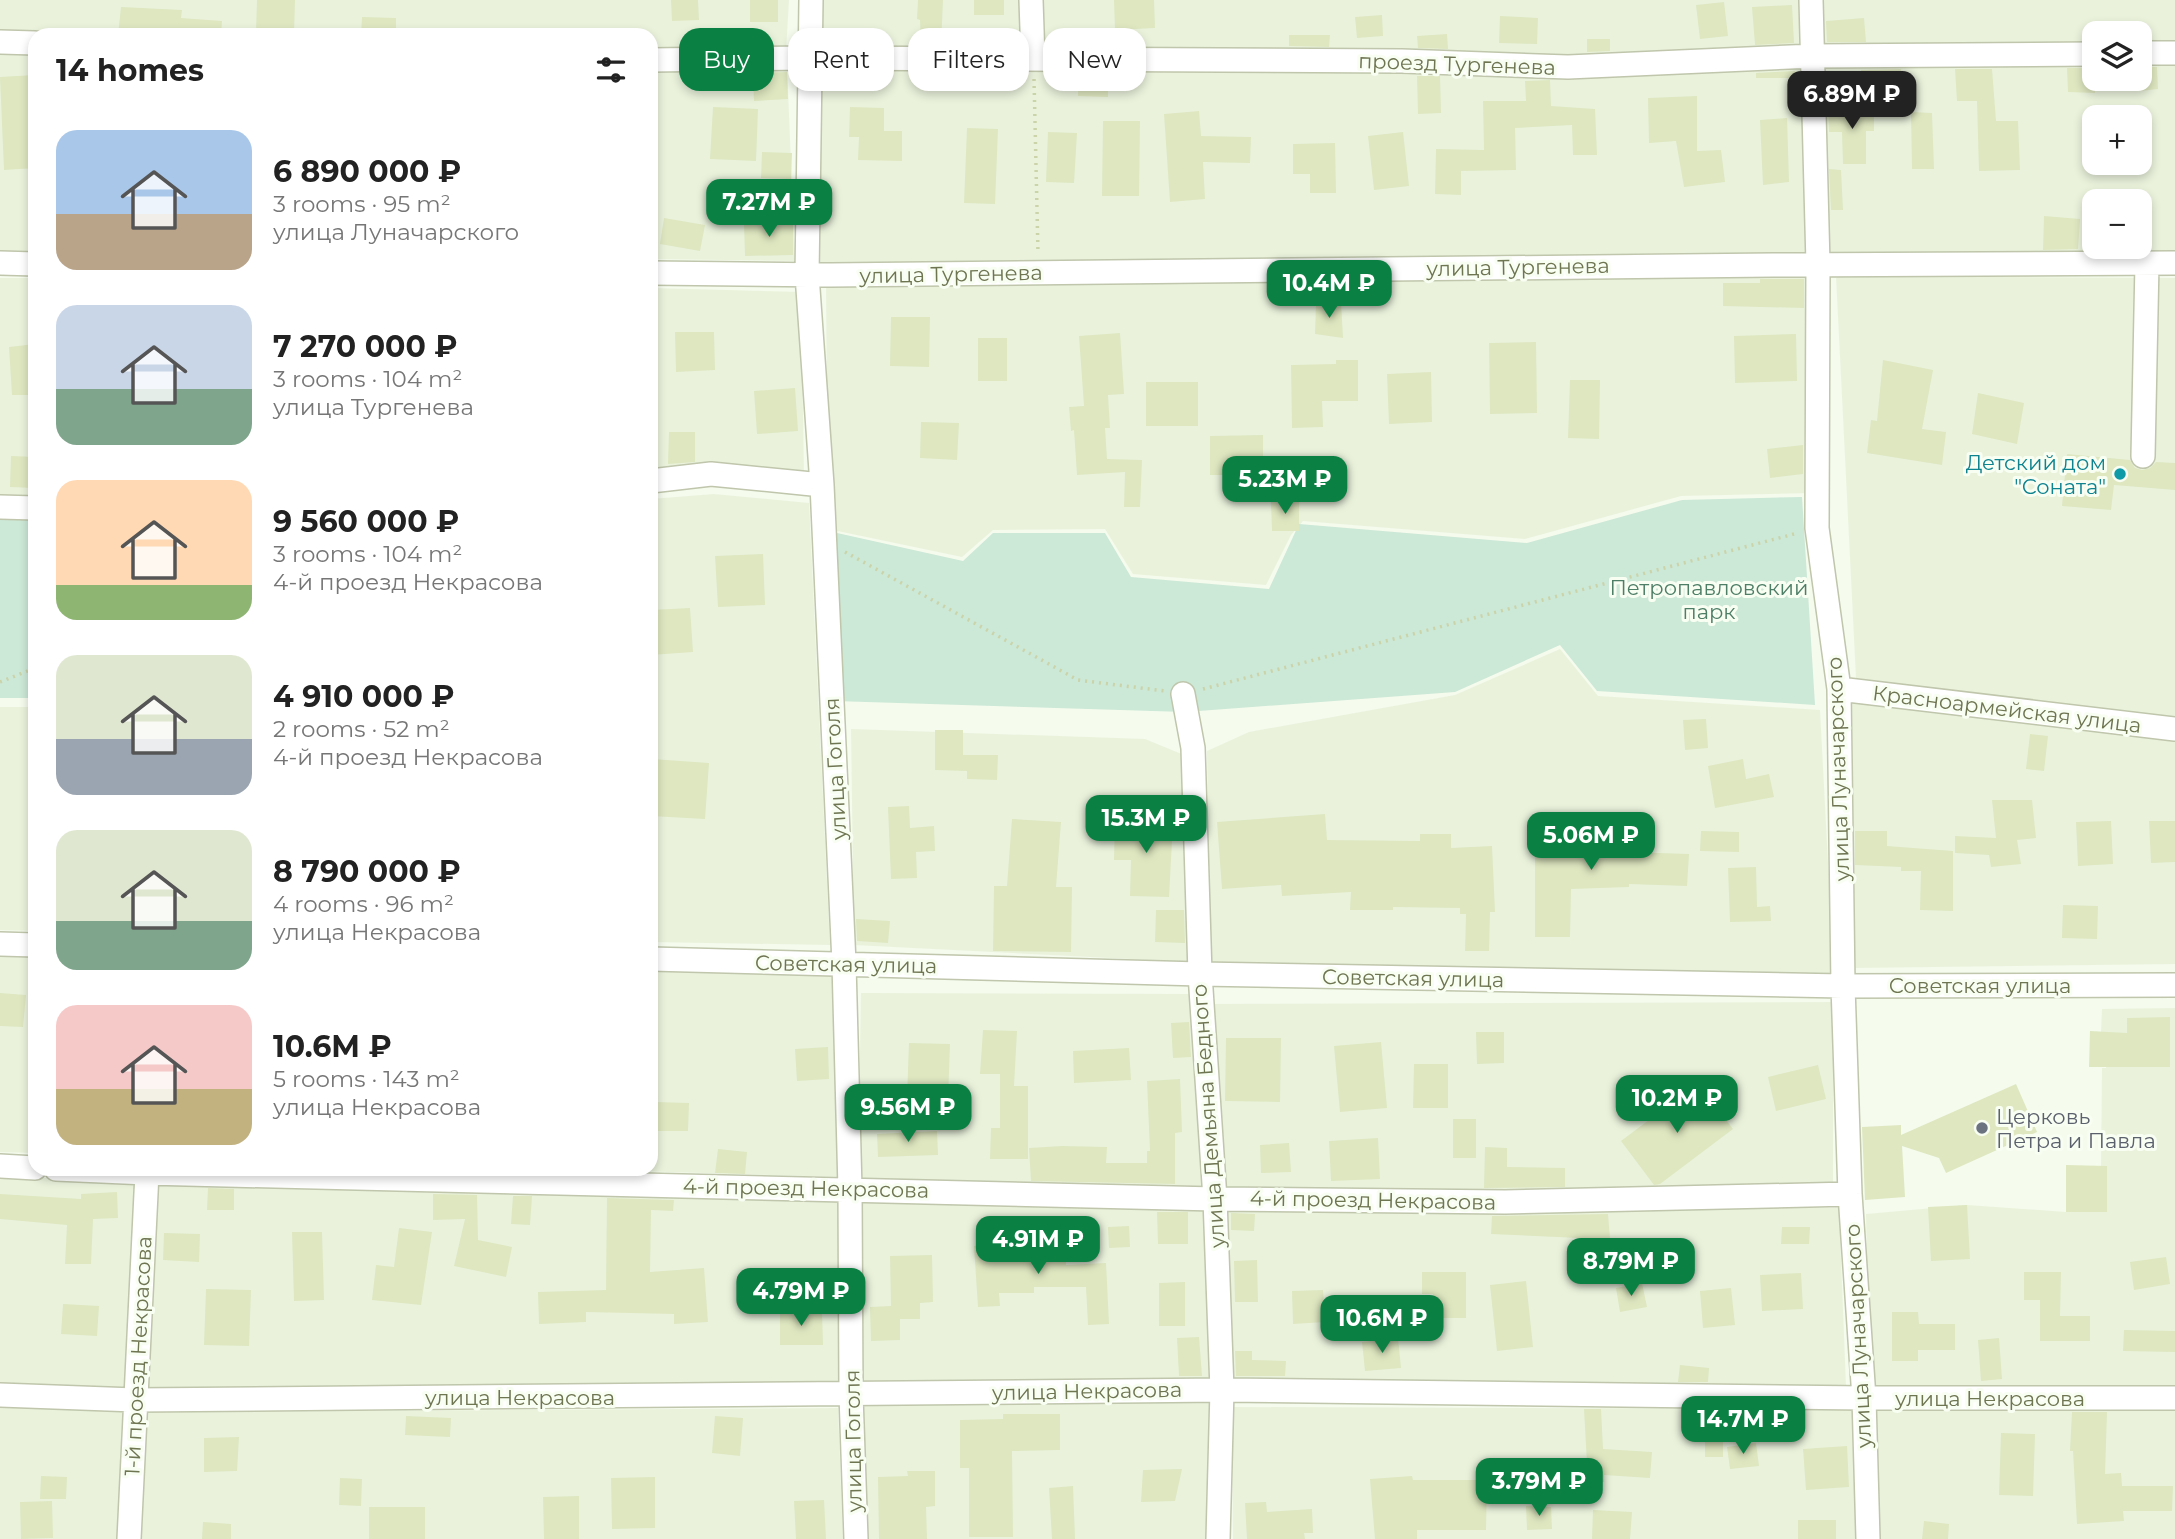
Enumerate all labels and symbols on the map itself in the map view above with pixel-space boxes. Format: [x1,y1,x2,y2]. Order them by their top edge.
street label: проезд Тургенева [1358,48,1556,80]
pin: 6.89M ₽ [1787,72,1917,131]
pin: 7.27M ₽ [704,180,834,239]
street label: улица Тургенева [1425,253,1610,281]
street label: улица Тургенева [858,260,1043,288]
pin: 10.4M ₽ [1264,260,1394,320]
place label: Детский дом "Соната" [1966,450,2106,499]
pin: 5.23M ₽ [1220,456,1350,516]
marker: Детский дом "Соната" [2112,466,2128,482]
park label: Петропавловский парк [1609,575,1809,624]
street label: улица Луначарского [1822,656,1854,883]
street label: Красноармейская улица [1871,680,2143,738]
street label: улица Гоголя [819,697,851,842]
pin: 15.3M ₽ [1081,796,1211,855]
pin: 5.06M ₽ [1526,812,1656,872]
street label: Советская улица [755,950,937,978]
street label: Советская улица [1322,964,1504,992]
street label: Советская улица [1889,973,2071,998]
street label: улица Демьяна Бедного [1186,983,1230,1250]
pin: 10.2M ₽ [1612,1076,1742,1135]
pin: 9.56M ₽ [843,1084,973,1144]
place label: Церковь Петра и Павла [1996,1104,2156,1153]
marker: Церковь Петра и Павла [1974,1120,1990,1136]
street label: 4-й проезд Некрасова [683,1173,929,1203]
street label: 4-й проезд Некрасова [1250,1185,1496,1215]
pin: 4.91M ₽ [973,1216,1103,1276]
street label: улица Луначарского [1840,1223,1876,1450]
street label: 1-й проезд Некрасова [119,1236,157,1476]
pin: 8.79M ₽ [1566,1238,1696,1298]
pin: 4.79M ₽ [736,1268,866,1328]
pin: 10.6M ₽ [1317,1296,1447,1355]
street label: улица Гоголя [839,1369,867,1514]
street label: улица Некрасова [991,1377,1182,1405]
street label: улица Некрасова [424,1385,615,1410]
street label: улица Некрасова [1894,1386,2085,1411]
pin: 14.7M ₽ [1678,1396,1808,1456]
pin: 3.79M ₽ [1474,1458,1604,1518]

